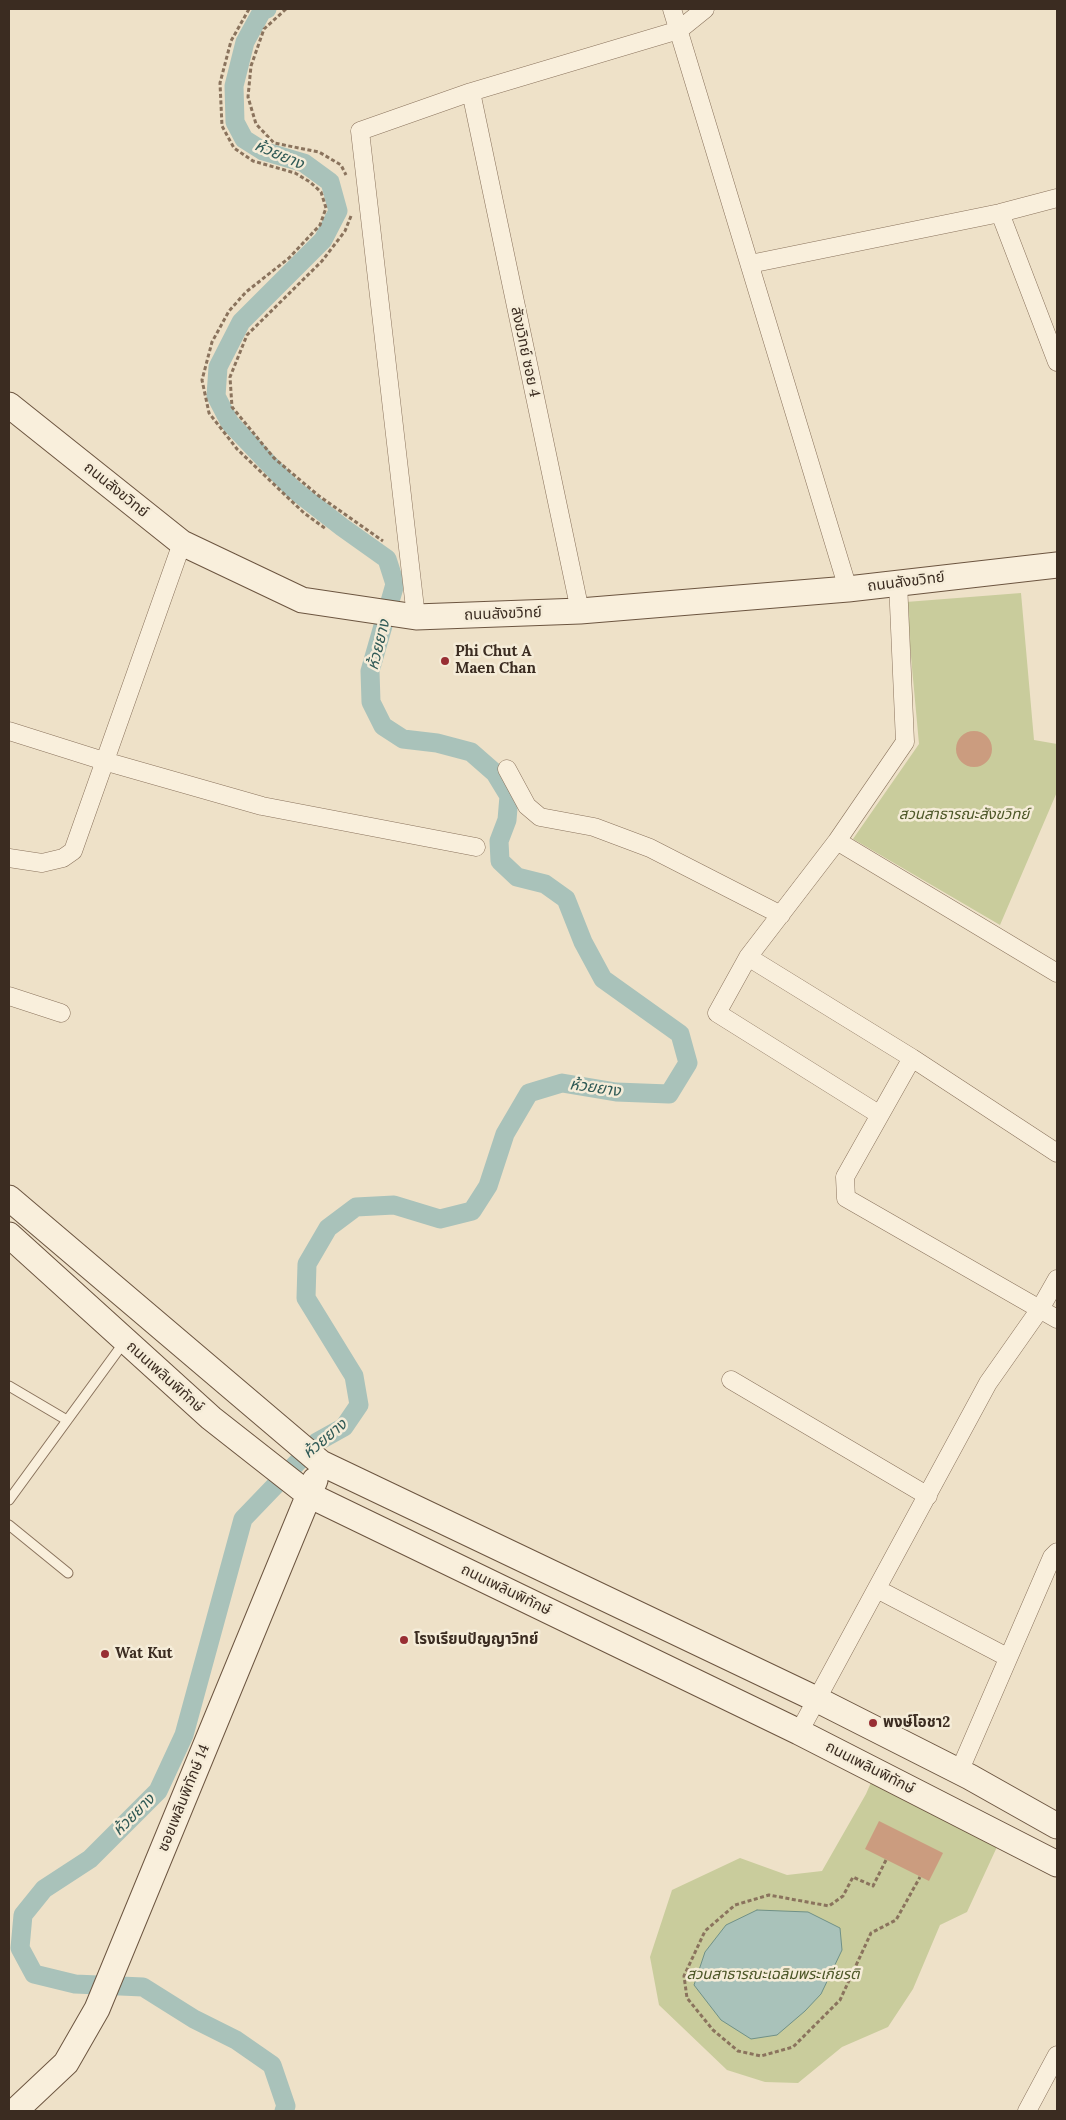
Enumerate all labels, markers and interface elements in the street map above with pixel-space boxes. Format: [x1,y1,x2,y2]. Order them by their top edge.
water label: ห้วยยาง [252,136,306,174]
street label: สังขวิทย์ ซอย 4 [507,305,543,399]
street label: ถนนสังขวิทย์ [80,459,152,521]
street label: ถนนสังขวิทย์ [866,568,946,596]
street label: ถนนสังขวิทย์ [464,604,542,624]
water label: ห้วยยาง [363,618,395,672]
place label: Phi Chut A Maen Chan [455,643,536,678]
marker: Phi Chut A Maen Chan [439,655,451,667]
park label: สวนสาธารณะสังขวิทย์ [899,806,1029,824]
water label: ห้วยยาง [568,1075,622,1101]
street label: ถนนเพลินพิทักษ์ [123,1338,207,1416]
water label: ห้วยยาง [299,1415,351,1463]
street label: ถนนเพลินพิทักษ์ [458,1560,554,1620]
place label: โรงเรียนปัญญาวิทย์ [414,1631,538,1649]
marker: โรงเรียนปัญญาวิทย์ [398,1634,410,1646]
place label: Wat Kut [115,1645,173,1663]
marker: Wat Kut [99,1648,111,1660]
place label: พงษ์โอชา2 [883,1714,950,1732]
marker: พงษ์โอชา2 [867,1717,879,1729]
street label: ถนนเพลินพิทักษ์ [822,1738,918,1798]
street label: ซอยเพลินพิทักษ์ 14 [154,1742,214,1854]
water label: ห้วยยาง [109,1790,159,1840]
park label: สวนสาธารณะเฉลิมพระเกียรติ [686,1966,860,1984]

